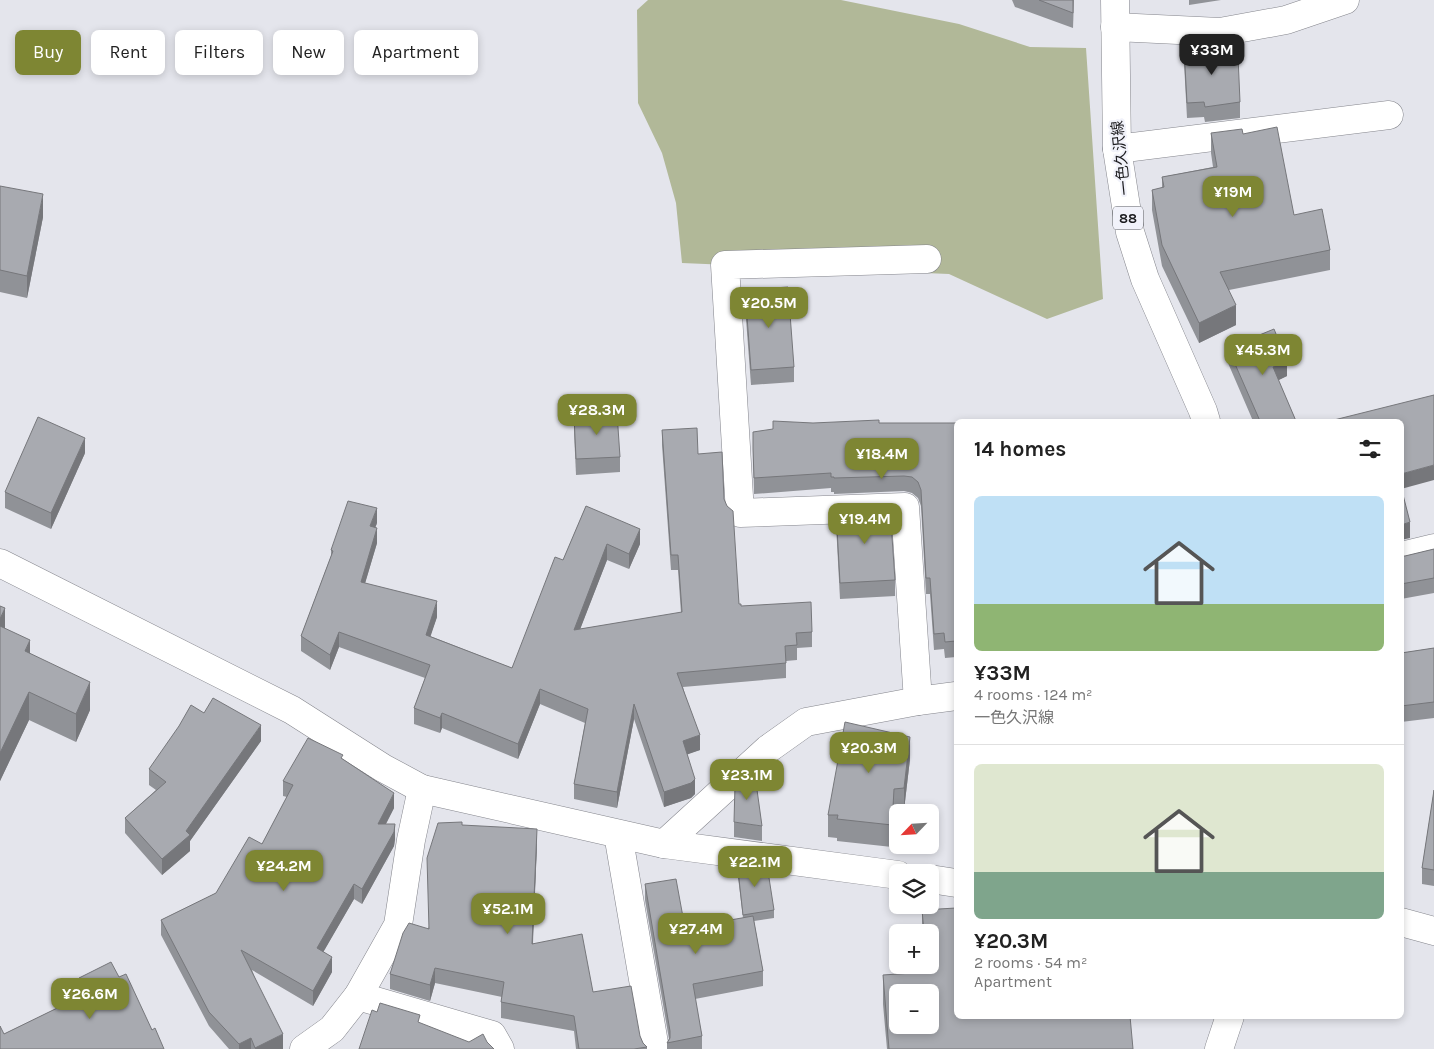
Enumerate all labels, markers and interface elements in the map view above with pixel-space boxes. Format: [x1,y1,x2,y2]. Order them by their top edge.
chip: Buy [15,30,81,75]
chip: Rent [91,30,165,75]
chip: Filters [175,30,263,75]
chip: New [273,30,344,75]
chip: Apartment [354,30,478,75]
pin: ¥33M [1182,34,1242,76]
text: ¥33M [1190,40,1234,59]
street label: 一色久沢線 [1108,120,1134,196]
pin: ¥19M [1203,176,1263,218]
text: ¥19M [1214,182,1252,201]
road number: 88 [1113,207,1143,230]
pin: ¥20.5M [728,286,810,329]
text: ¥20.5M [741,293,797,312]
pin: ¥45.3M [1222,334,1304,376]
text: ¥45.3M [1235,340,1291,359]
pin: ¥28.3M [556,394,638,436]
text: ¥28.3M [569,400,625,419]
icon: filters [1356,435,1384,463]
text: 14 homes [974,437,1066,461]
pin: ¥18.4M [841,438,923,480]
text: ¥18.4M [856,444,908,463]
pin: ¥19.4M [824,502,906,545]
text: ¥19.4M [839,509,891,528]
icon: home [1134,528,1224,618]
text: ¥33M [974,661,1031,685]
text: 4 rooms · 124 m² [974,685,1093,704]
text: 一色久沢線 [974,708,1054,727]
pin: ¥20.3M [828,732,910,774]
text: ¥20.3M [841,738,897,757]
pin: ¥23.1M [706,758,788,801]
text: ¥23.1M [721,765,773,784]
icon: home [1134,796,1224,886]
north arrow [889,804,939,854]
map controls [889,804,939,1034]
pin: ¥22.1M [714,846,796,888]
pin: ¥24.2M [243,850,325,892]
text: ¥22.1M [729,852,781,871]
text: ¥24.2M [256,856,312,875]
button: layers [889,864,939,914]
pin: ¥52.1M [467,892,549,935]
text: ¥52.1M [482,899,534,918]
pin: ¥27.4M [655,912,737,955]
text: ¥27.4M [669,919,723,938]
button: + [889,924,939,974]
text: ¥20.3M [974,929,1048,953]
text: 2 rooms · 54 m² [974,953,1087,972]
text: Apartment [974,972,1052,991]
pin: ¥26.6M [49,978,131,1020]
text: ¥26.6M [62,984,118,1003]
button: − [889,984,939,1034]

